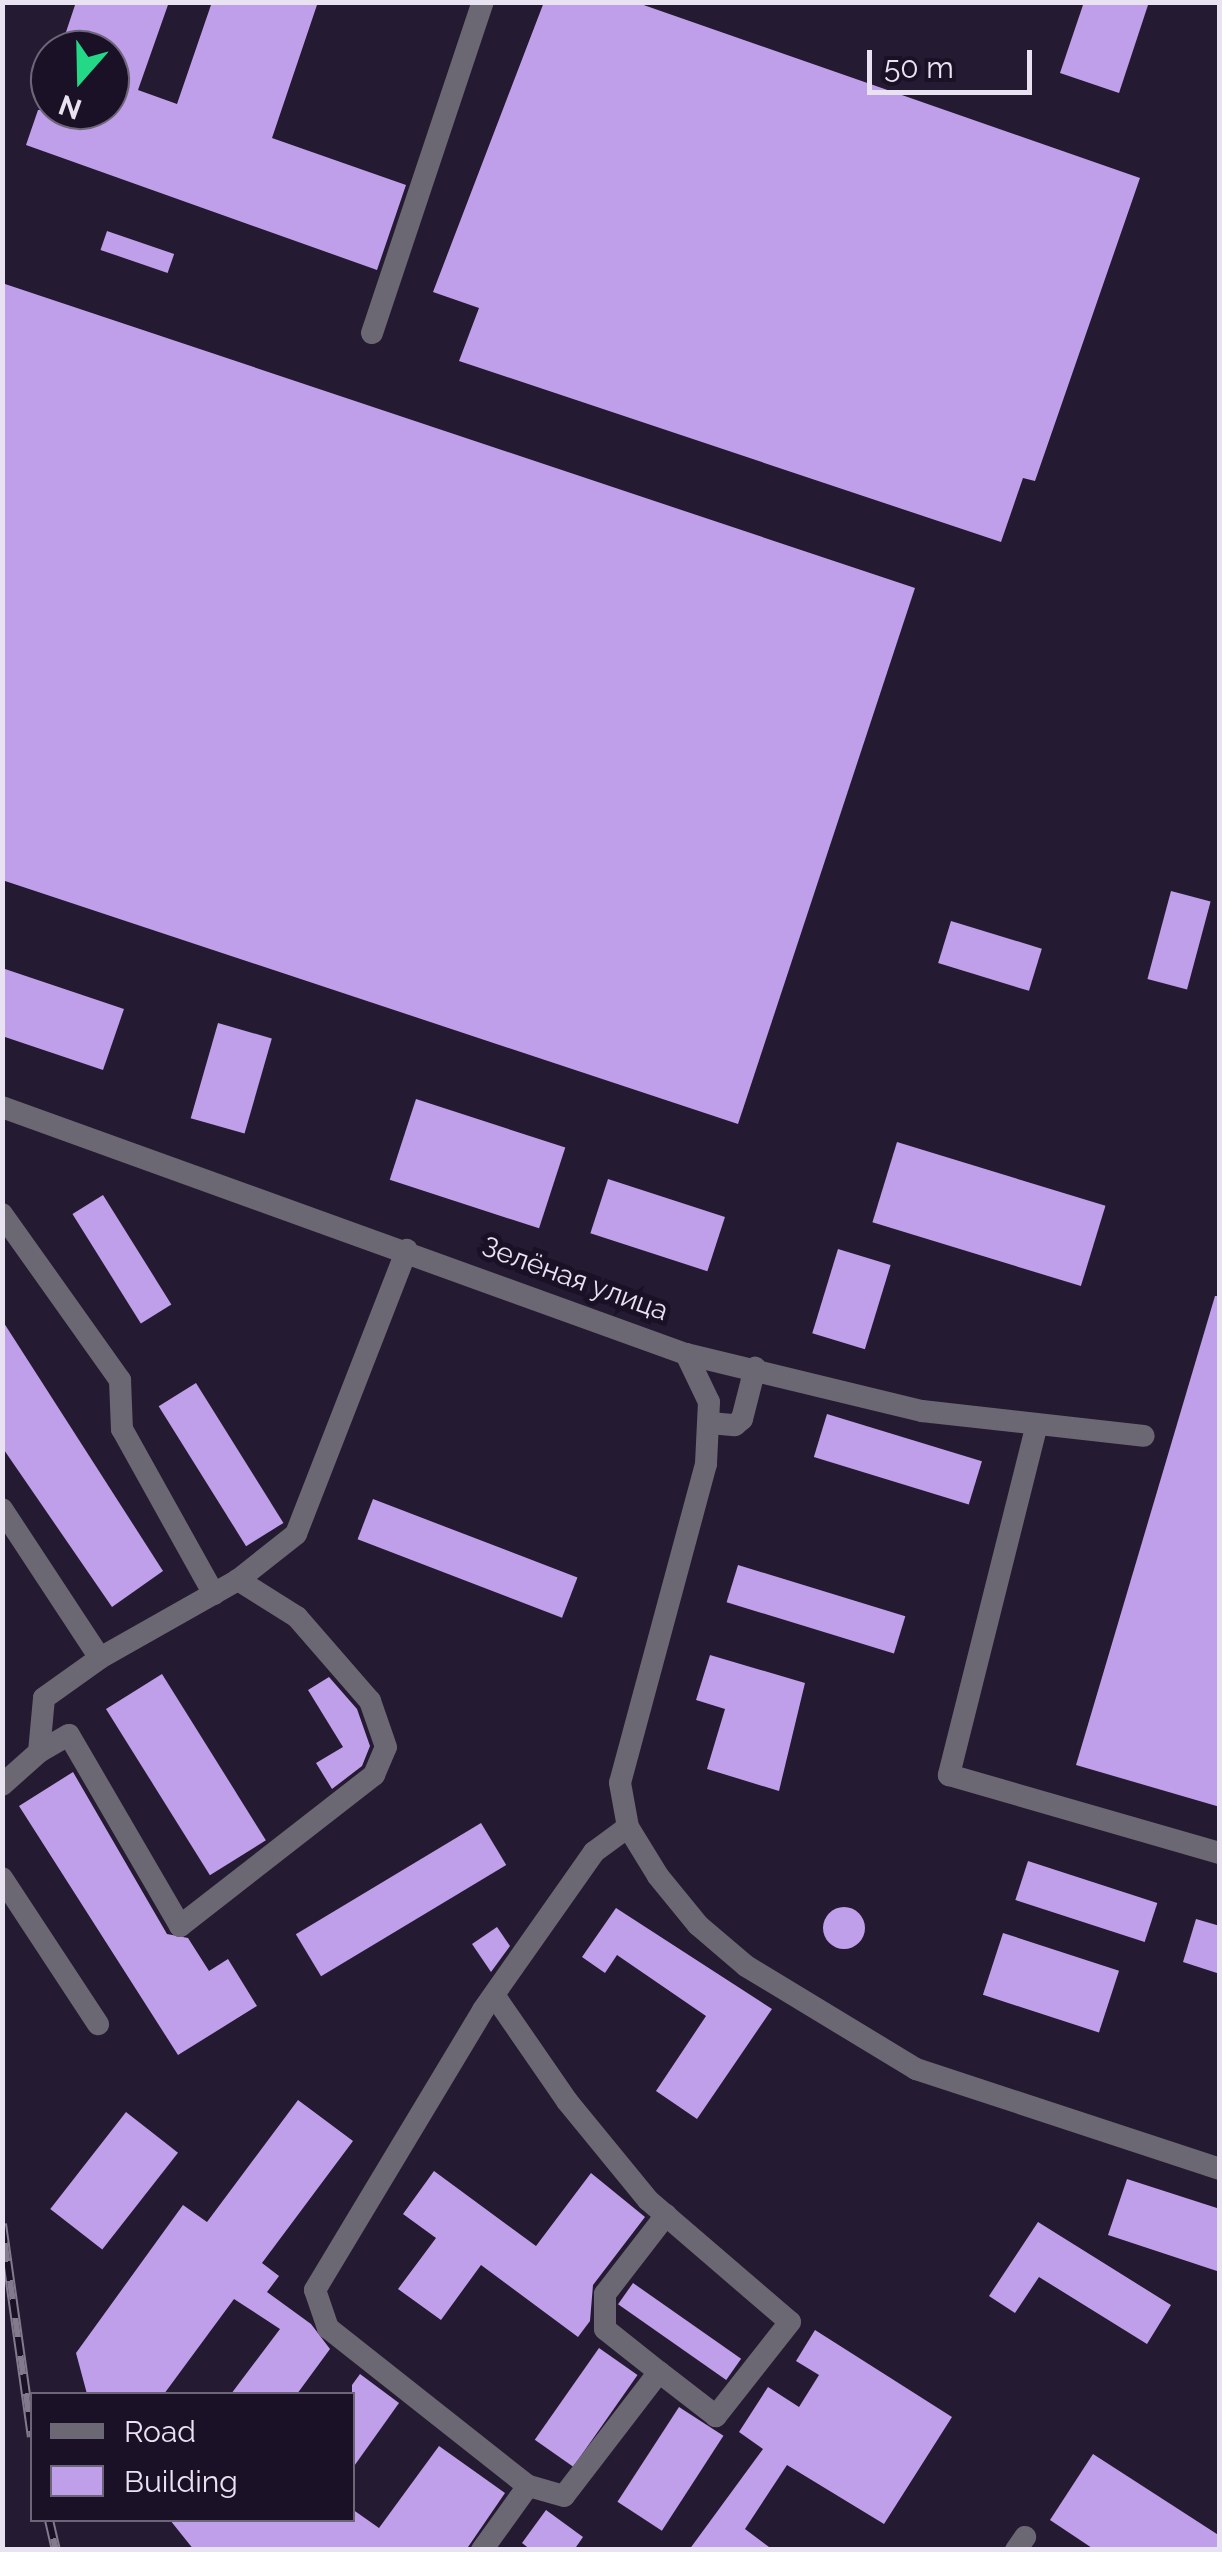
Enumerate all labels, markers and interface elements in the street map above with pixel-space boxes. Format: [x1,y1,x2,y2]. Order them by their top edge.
north arrow [30,30,130,130]
scale bar [872,30,1037,92]
text: 50 m [884,50,954,85]
text: N [55,88,86,126]
street label: Зелёная улица [477,1230,673,1328]
legend [30,2392,355,2522]
text: Road [124,2414,196,2449]
text: Building [124,2464,238,2499]

